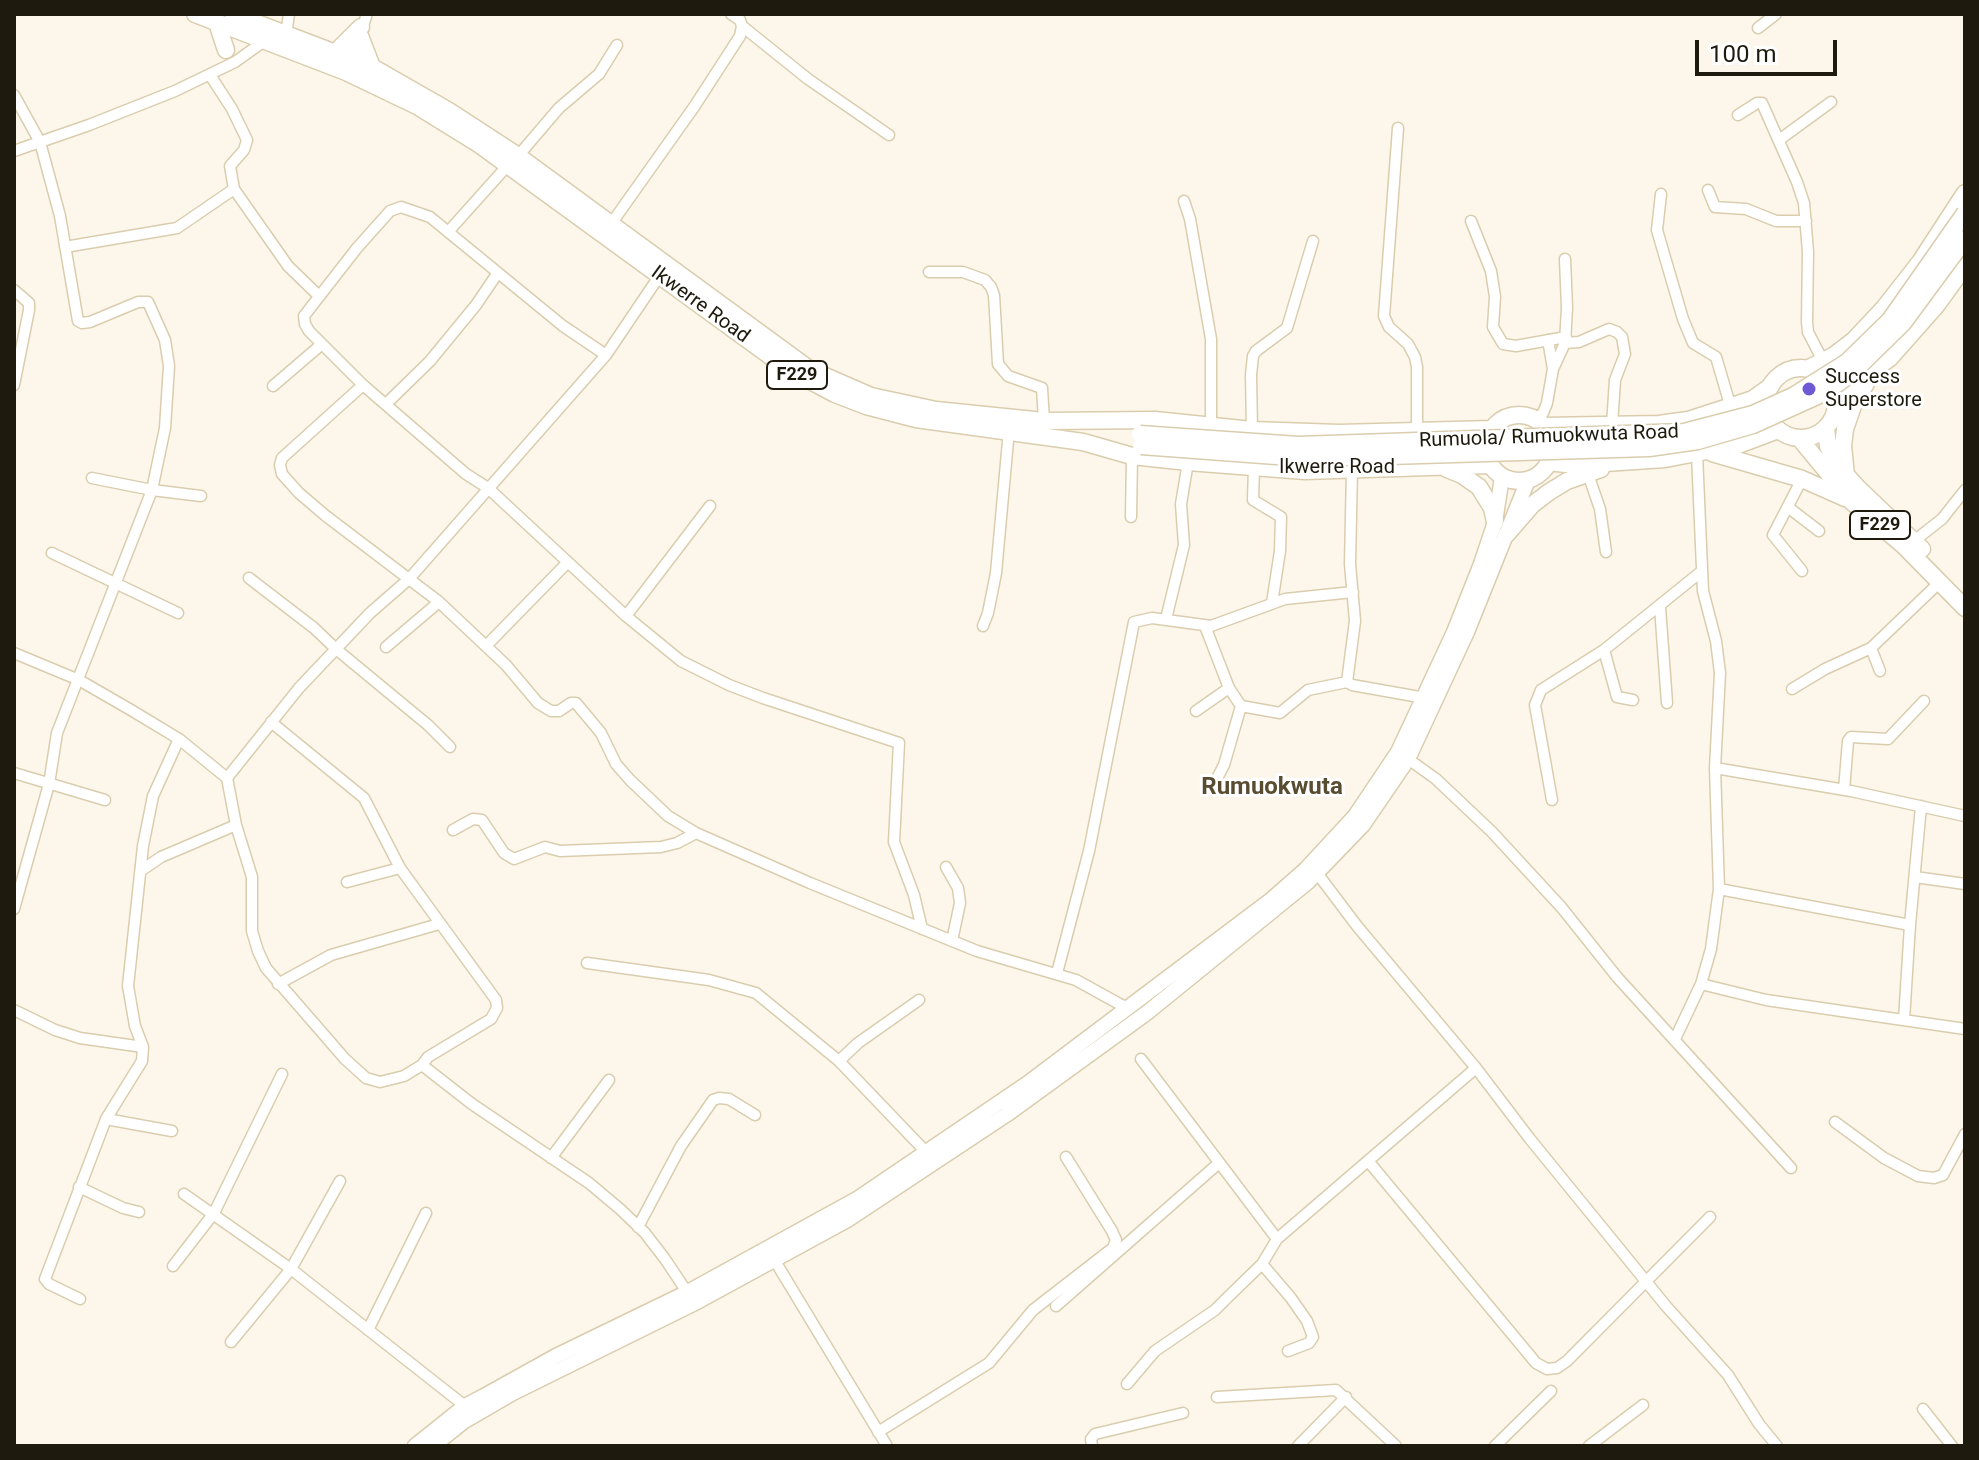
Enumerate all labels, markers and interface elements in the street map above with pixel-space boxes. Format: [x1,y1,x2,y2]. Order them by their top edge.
scale bar [1699,24,1841,74]
text: 100 m [1709,40,1776,68]
street label: Ikwerre Road [646,261,754,349]
road number: F229 [767,361,827,389]
place label: Success Superstore [1825,366,1922,413]
marker: Success Superstore [1800,380,1818,398]
street label: Rumuola/ Rumuokwuta Road [1419,420,1679,454]
street label: Ikwerre Road [1279,456,1395,480]
road number: F229 [1850,511,1910,539]
district label: Rumuokwuta [1201,774,1343,802]

